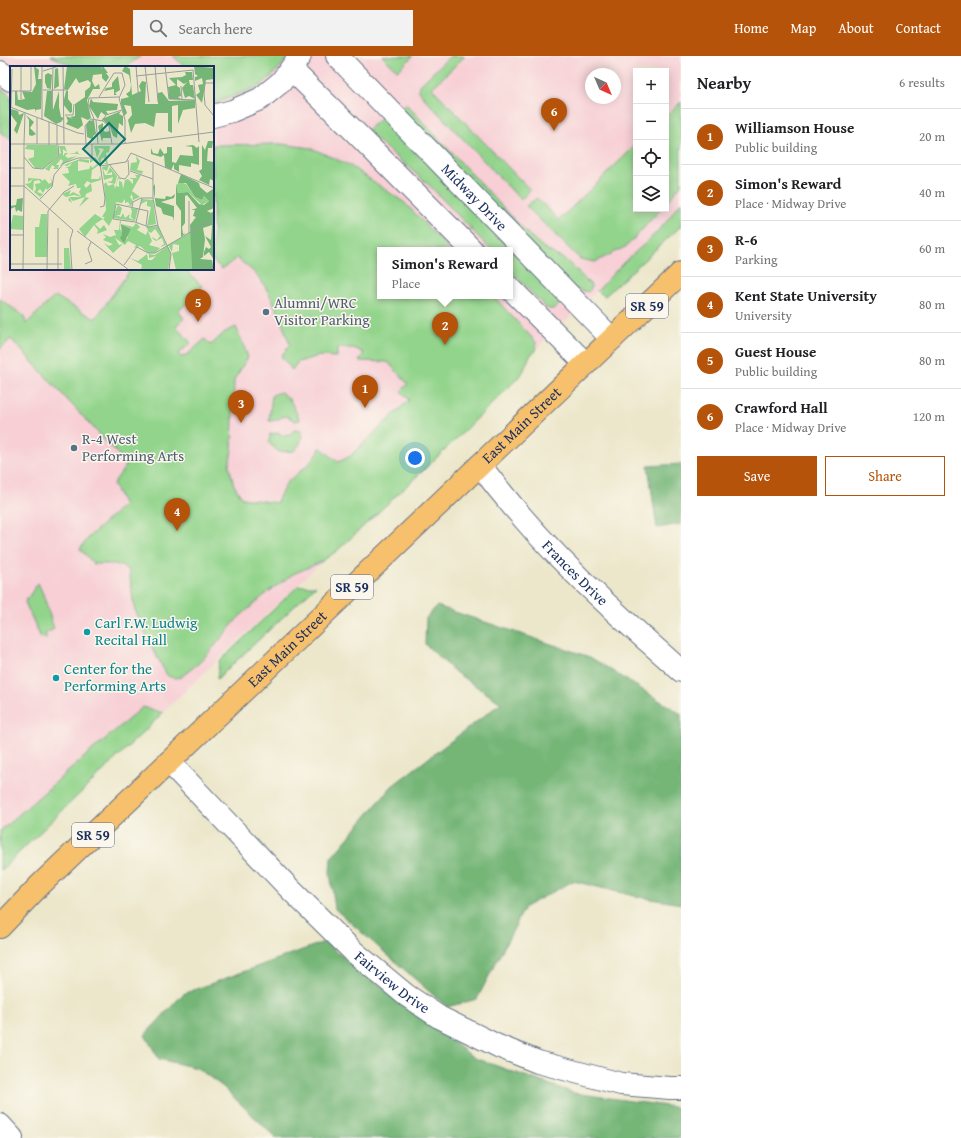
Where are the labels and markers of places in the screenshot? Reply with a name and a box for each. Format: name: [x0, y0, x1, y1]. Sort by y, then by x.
pin: 6: [541, 98, 567, 131]
pin: 5: [185, 289, 211, 322]
place label: Alumni/WRC Visitor Parking: [274, 292, 370, 330]
marker: Alumni/WRC Visitor Parking: [261, 307, 271, 317]
pin: 2: [432, 312, 458, 345]
pin: 1: [352, 375, 378, 408]
pin: 3: [228, 390, 254, 423]
place label: R-4 West Performing Arts: [82, 428, 184, 466]
marker: R-4 West Performing Arts: [69, 443, 79, 453]
pin: 4: [164, 498, 190, 531]
place label: Carl F.W. Ludwig Recital Hall: [95, 612, 198, 650]
marker: Carl F.W. Ludwig Recital Hall: [82, 627, 92, 637]
place label: Center for the Performing Arts: [64, 658, 166, 696]
marker: Center for the Performing Arts: [51, 673, 61, 683]

